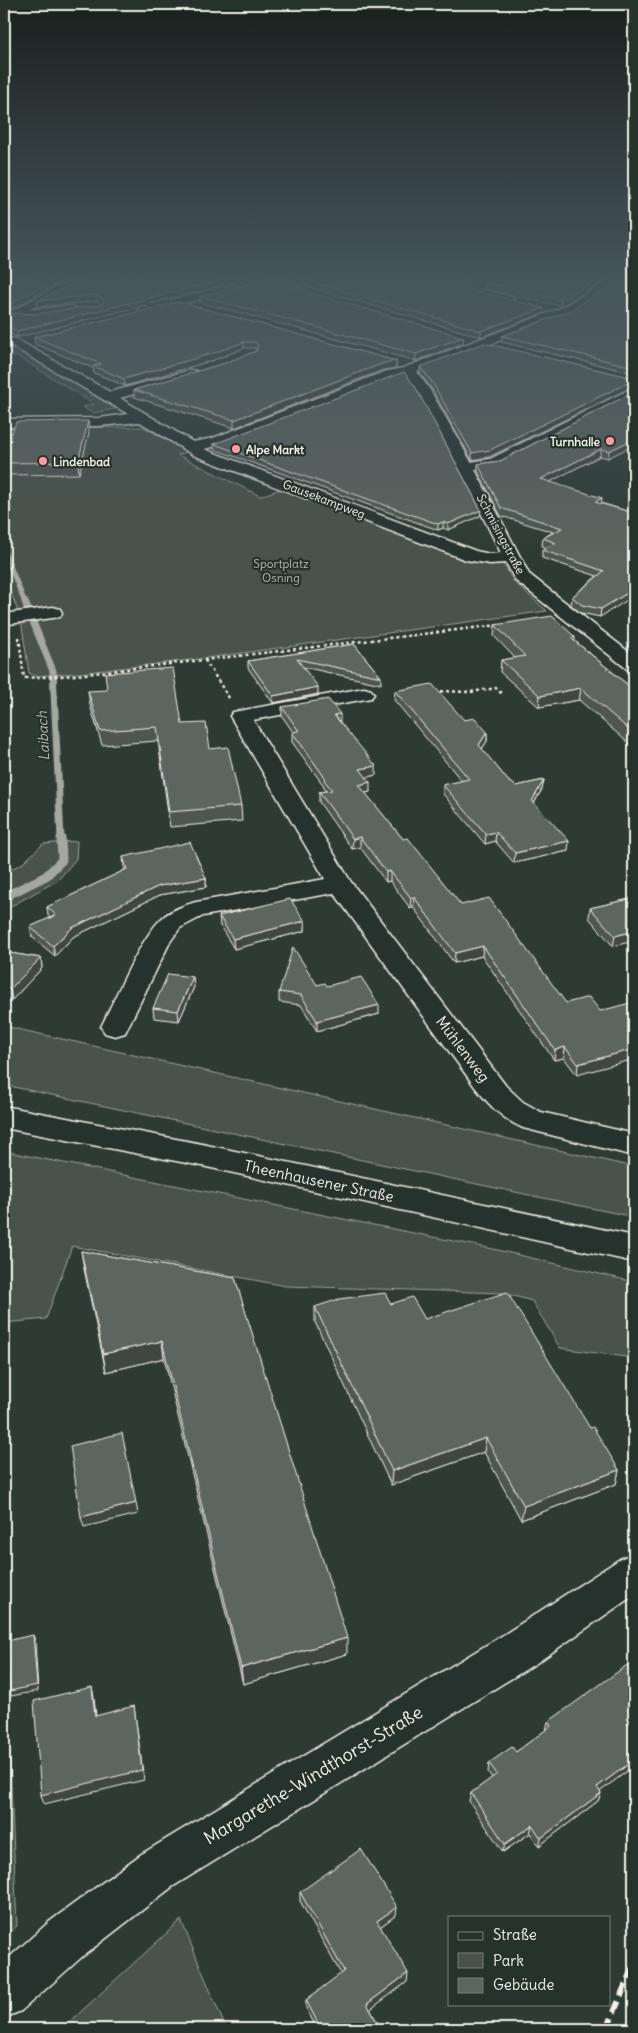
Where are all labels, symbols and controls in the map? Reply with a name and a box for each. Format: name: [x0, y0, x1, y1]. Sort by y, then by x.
place label: Turnhalle: [550, 434, 601, 449]
marker: Turnhalle: [604, 435, 616, 447]
place label: Alpe Markt: [246, 442, 305, 458]
marker: Alpe Markt: [230, 443, 242, 455]
place label: Lindenbad: [53, 454, 110, 469]
marker: Lindenbad: [37, 455, 49, 467]
street label: Gausekampweg: [281, 476, 367, 522]
street label: Schmisingstraße: [474, 491, 528, 577]
park label: Sportplatz Osning: [253, 556, 309, 585]
water label: Laibach: [33, 710, 53, 761]
street label: Mühlenweg: [432, 1012, 494, 1086]
street label: Theenhausener Straße: [242, 1156, 396, 1206]
street label: Margarethe-Windthorst-Straße: [199, 1700, 427, 1850]
legend: [448, 1916, 610, 2006]
text: Straße: [493, 1925, 537, 1944]
text: Park: [493, 1951, 524, 1970]
text: Gebäude: [493, 1975, 554, 1994]

